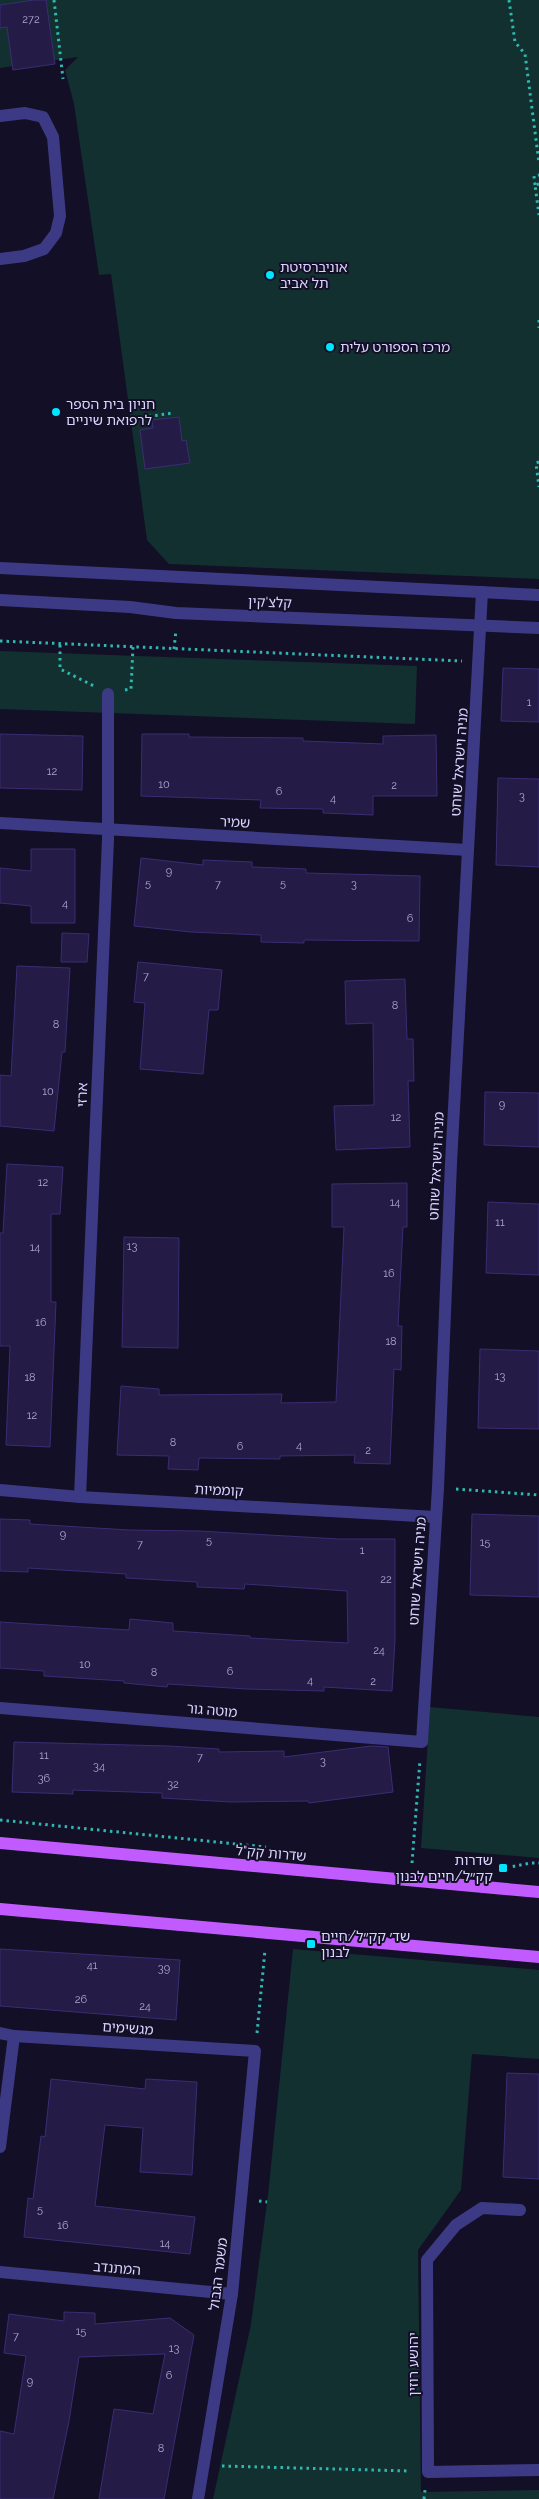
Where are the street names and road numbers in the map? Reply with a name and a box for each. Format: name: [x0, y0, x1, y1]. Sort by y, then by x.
street label: קלצ'קין: [248, 593, 293, 611]
street label: מניה וישראל שוחט: [447, 707, 471, 817]
street label: שמיר: [219, 813, 251, 831]
street label: ארזי: [74, 1082, 90, 1108]
street label: מניה וישראל שוחט: [425, 1111, 447, 1221]
street label: קוממיות: [194, 1481, 244, 1499]
street label: מניה וישראל שוחט: [405, 1516, 429, 1626]
street label: מוטה גור: [186, 1700, 238, 1720]
street label: שדרות קק"ל: [235, 1842, 307, 1864]
street label: מגשימים: [102, 2018, 154, 2038]
street label: משמר הגבול: [206, 2237, 230, 2311]
street label: המתנדב: [92, 2258, 142, 2278]
street label: יהושע רוזין: [405, 2332, 421, 2396]

